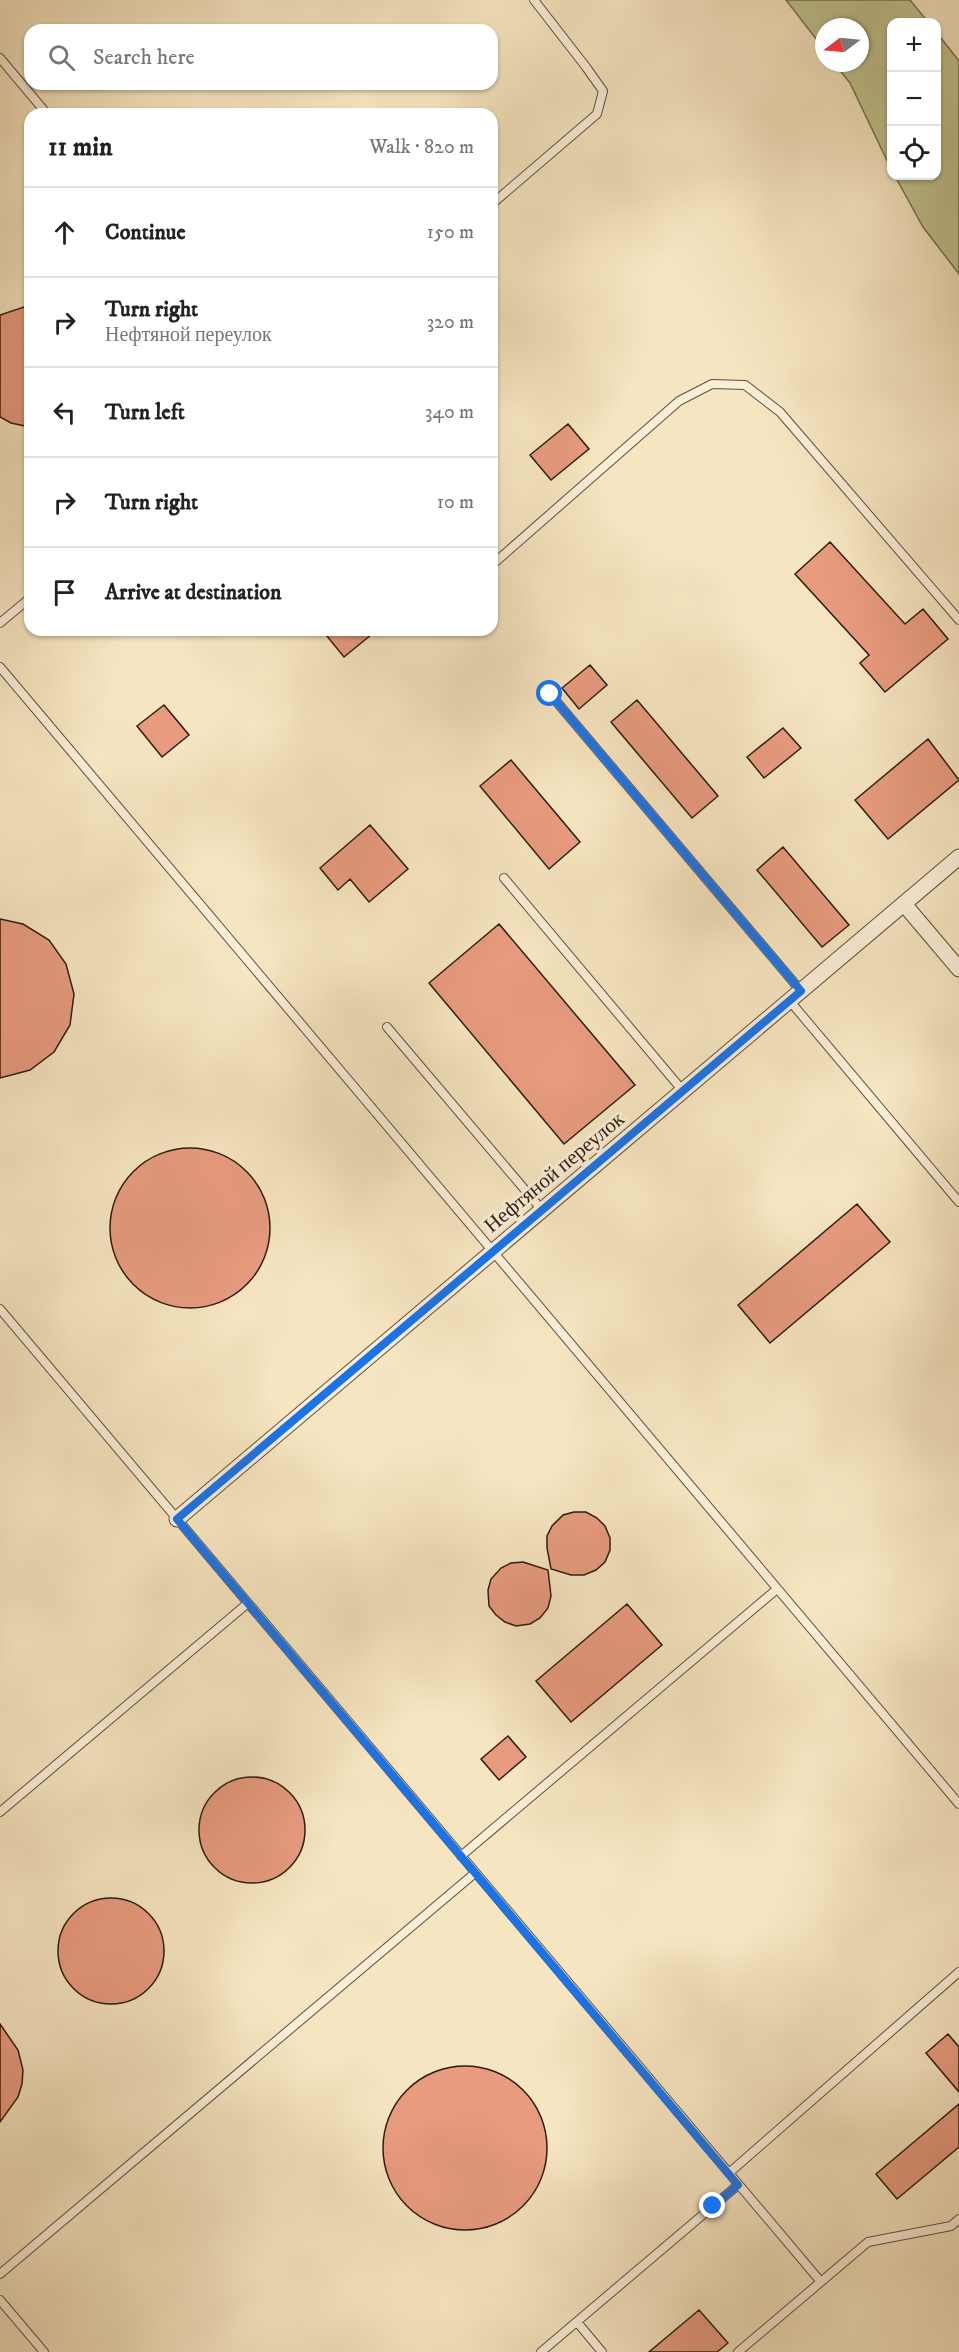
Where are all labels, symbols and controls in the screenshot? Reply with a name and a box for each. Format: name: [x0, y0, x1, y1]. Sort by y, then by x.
north arrow: [815, 18, 869, 72]
map controls: [887, 18, 941, 180]
button: +: [887, 18, 941, 72]
search box: [24, 24, 498, 90]
icon: search: [45, 41, 78, 74]
text: Search here: [93, 44, 195, 71]
button: −: [887, 72, 941, 126]
button: locate: [887, 126, 941, 180]
text: 11 min: [48, 131, 113, 164]
text: Walk · 820 m: [369, 135, 474, 160]
icon: ahead: [48, 216, 81, 249]
text: Continue: [105, 219, 186, 246]
text: 150 m: [427, 220, 474, 245]
text: Turn right: [105, 296, 198, 323]
icon: right: [48, 306, 81, 339]
text: 320 m: [427, 310, 474, 335]
text: Нефтяной переулок: [105, 323, 272, 348]
icon: left: [48, 396, 81, 429]
text: Turn left: [105, 399, 185, 426]
text: 340 m: [425, 400, 474, 425]
icon: right: [48, 486, 81, 519]
text: Turn right: [105, 489, 198, 516]
text: 10 m: [437, 490, 474, 515]
icon: arrive: [48, 576, 81, 609]
text: Arrive at destination: [105, 579, 282, 606]
route start: [536, 680, 562, 706]
street label: Нефтяной переулок: [479, 1106, 631, 1239]
route end: [699, 2192, 725, 2218]

